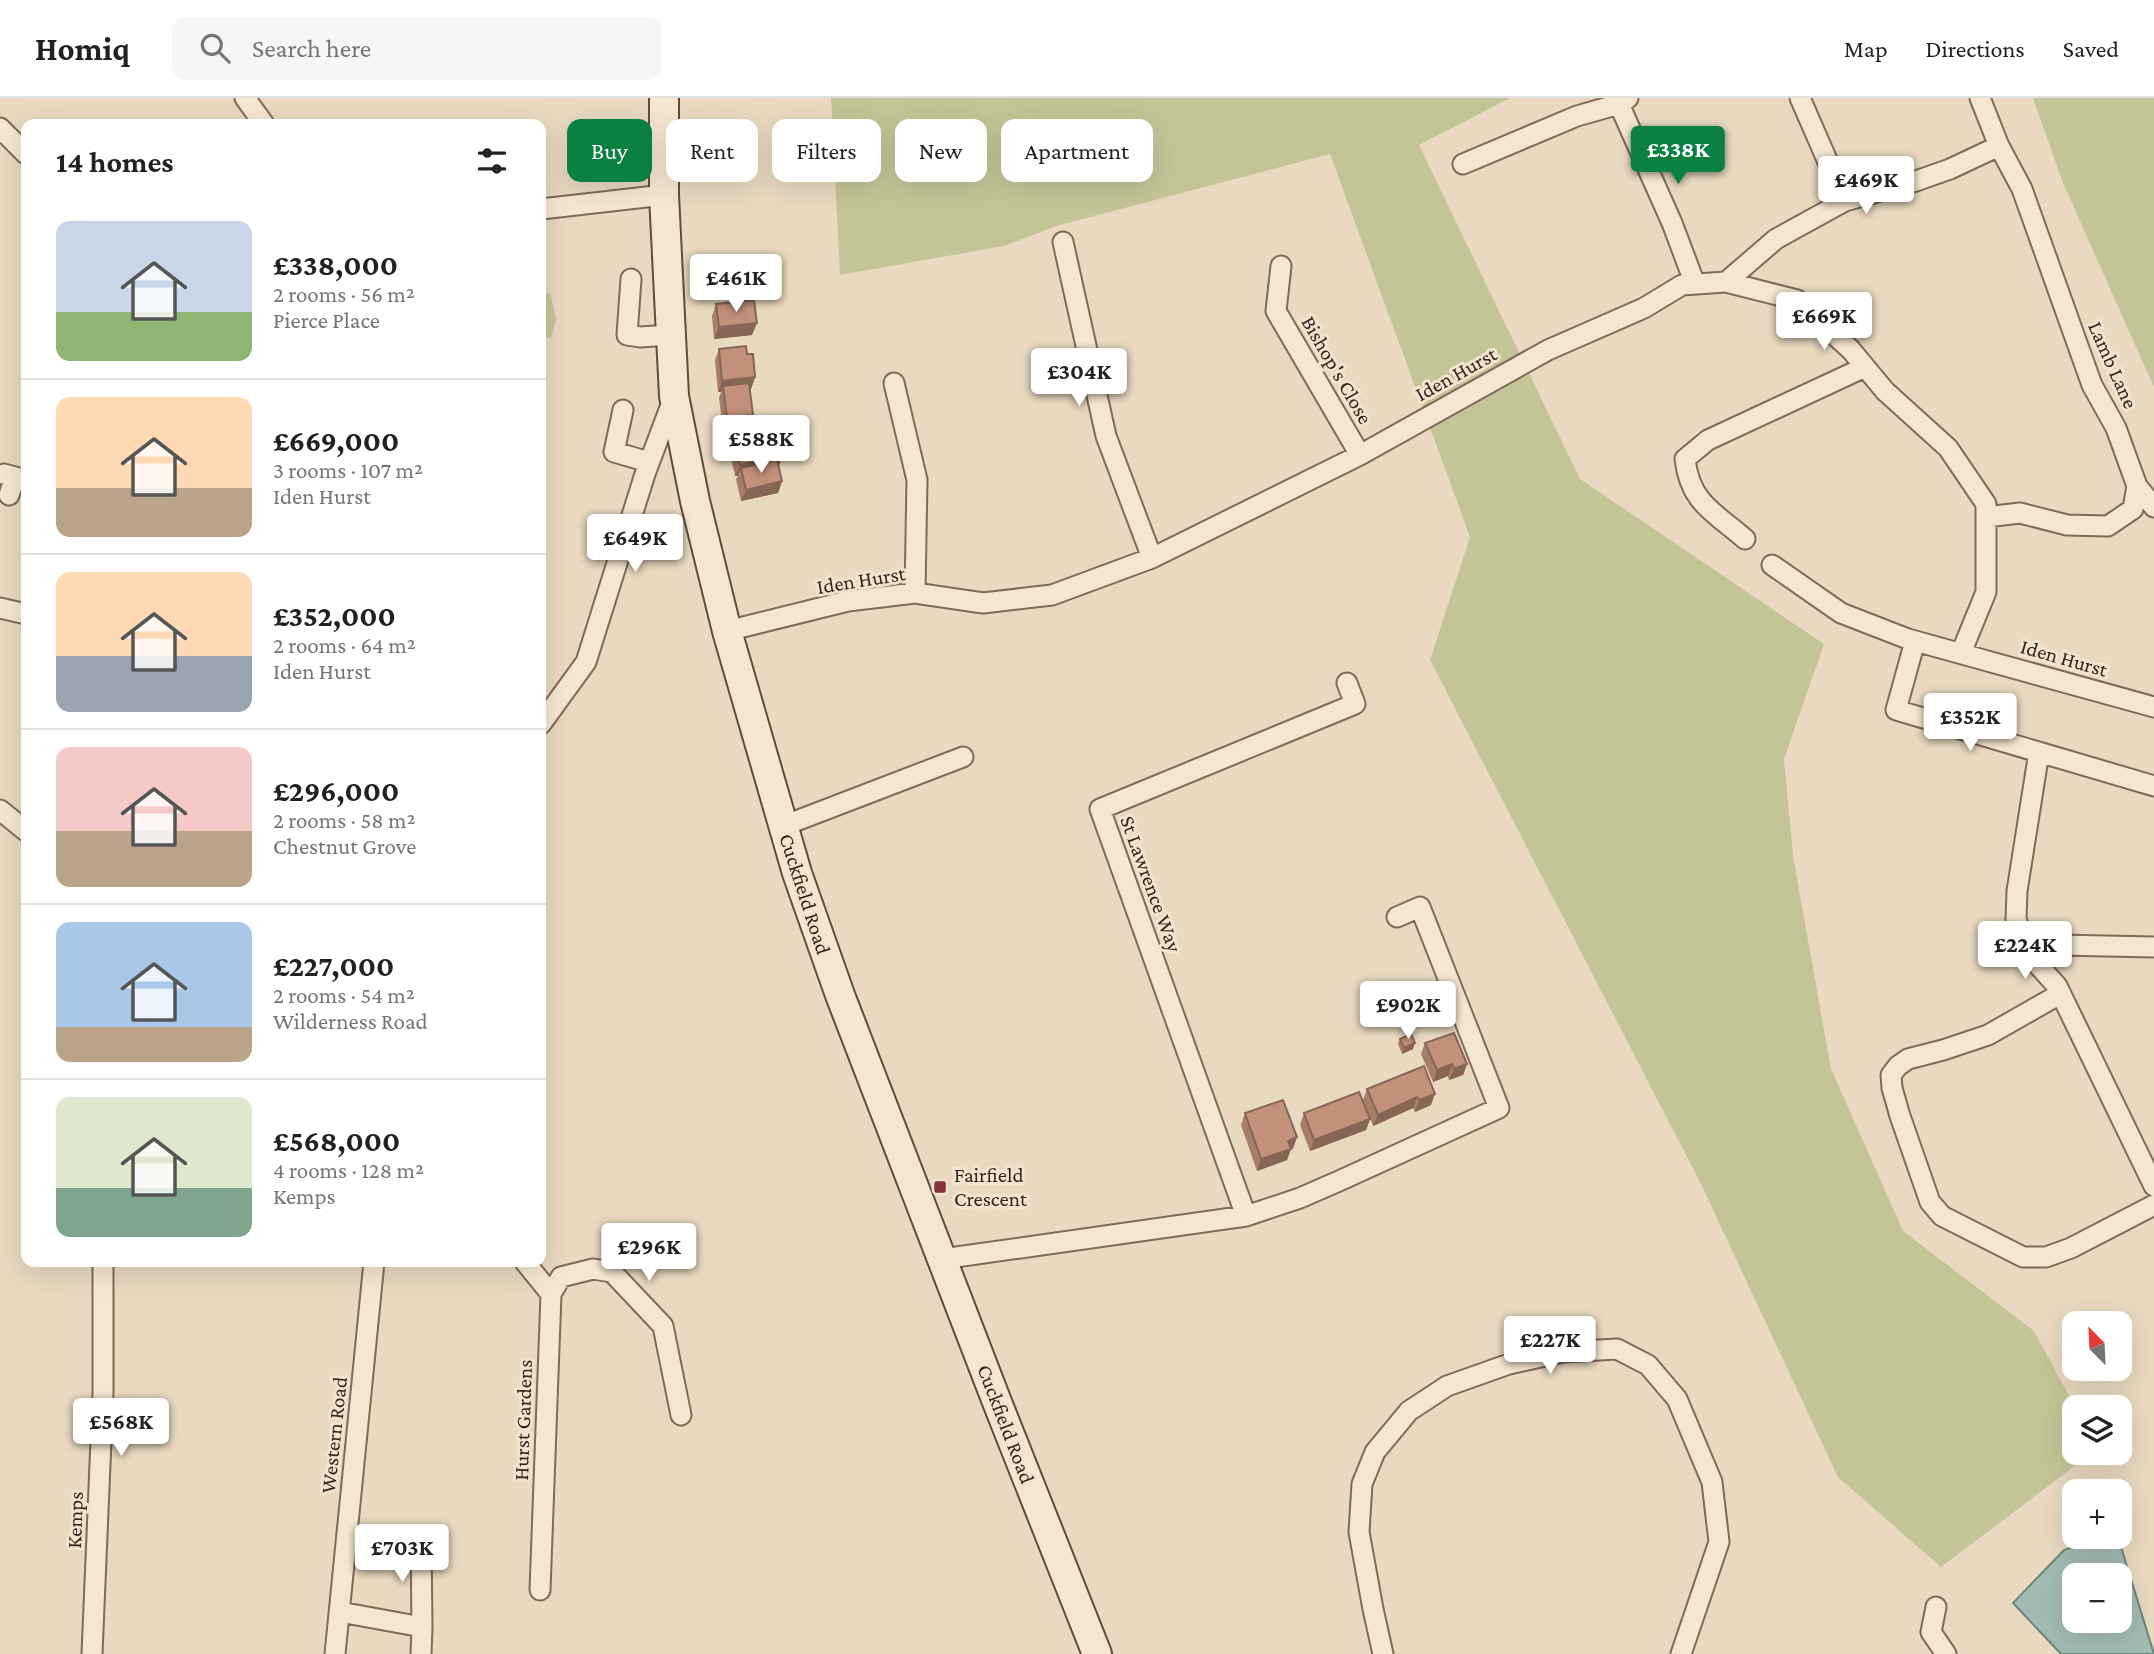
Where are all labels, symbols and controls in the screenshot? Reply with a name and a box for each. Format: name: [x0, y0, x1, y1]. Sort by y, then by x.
search box: [172, 17, 662, 80]
icon: search: [196, 29, 234, 67]
text: Homiq: [35, 30, 130, 67]
text: Search here: [252, 34, 371, 63]
text: Map: [1844, 35, 1888, 62]
text: Directions: [1926, 35, 2025, 62]
text: Saved: [2063, 35, 2119, 62]
chip: Buy: [567, 119, 652, 182]
chip: Rent: [666, 119, 758, 182]
chip: Filters: [772, 119, 881, 182]
chip: New: [895, 119, 987, 182]
chip: Apartment: [1001, 119, 1153, 182]
pin: £338K: [1629, 126, 1727, 186]
text: £338K: [1647, 136, 1709, 162]
icon: filters: [473, 142, 511, 180]
text: 14 homes: [56, 145, 174, 178]
pin: £469K: [1817, 156, 1915, 216]
text: £469K: [1834, 166, 1898, 192]
text: £338,000: [273, 248, 398, 281]
icon: home: [112, 249, 196, 333]
pin: £461K: [687, 254, 785, 314]
text: £461K: [706, 264, 766, 290]
text: 2 rooms · 56 m²: [273, 281, 415, 307]
pin: £669K: [1775, 292, 1873, 352]
text: £669K: [1792, 302, 1856, 328]
text: Pierce Place: [273, 307, 380, 333]
street label: Bishop's Close: [1296, 312, 1378, 428]
street label: Lamb Lane: [2083, 318, 2143, 412]
street label: Iden Hurst: [1411, 341, 1502, 406]
pin: £304K: [1030, 348, 1128, 408]
text: £304K: [1047, 358, 1111, 384]
pin: £588K: [712, 416, 810, 475]
text: £669,000: [273, 424, 399, 457]
icon: home: [112, 425, 196, 509]
text: £588K: [729, 425, 793, 451]
text: 3 rooms · 107 m²: [273, 457, 423, 483]
text: Iden Hurst: [273, 483, 371, 509]
pin: £649K: [586, 514, 684, 574]
text: £649K: [603, 524, 667, 550]
street label: Iden Hurst: [815, 561, 908, 599]
text: £352,000: [273, 599, 396, 632]
icon: home: [112, 600, 196, 684]
text: 2 rooms · 64 m²: [273, 632, 416, 658]
street label: Iden Hurst: [2018, 634, 2111, 682]
text: Iden Hurst: [273, 658, 371, 684]
pin: £352K: [1921, 694, 2019, 753]
text: £352K: [1940, 703, 2000, 729]
text: £296,000: [273, 774, 399, 807]
icon: home: [112, 775, 196, 859]
text: 2 rooms · 58 m²: [273, 807, 415, 833]
street label: St Lawrence Way: [1115, 813, 1187, 956]
street label: Cuckfield Road: [774, 831, 836, 957]
text: Chestnut Grove: [273, 833, 416, 859]
pin: £224K: [1976, 922, 2074, 981]
text: £224K: [1994, 931, 2056, 957]
text: £227,000: [273, 949, 394, 982]
icon: home: [112, 950, 196, 1034]
text: 2 rooms · 54 m²: [273, 982, 415, 1008]
pin: £902K: [1359, 982, 1457, 1041]
text: £902K: [1376, 991, 1440, 1017]
text: Wilderness Road: [273, 1008, 428, 1034]
text: £568,000: [273, 1124, 400, 1157]
icon: home: [112, 1125, 196, 1209]
text: 4 rooms · 128 m²: [273, 1157, 424, 1183]
place label: Fairfield Crescent: [954, 1163, 1028, 1211]
marker: Fairfield Crescent: [932, 1179, 948, 1195]
text: Kemps: [273, 1183, 336, 1209]
pin: £296K: [600, 1224, 698, 1283]
text: £296K: [617, 1233, 681, 1259]
north arrow: [2062, 1311, 2132, 1381]
map controls: [2062, 1311, 2132, 1633]
pin: £227K: [1501, 1316, 1599, 1376]
text: £227K: [1520, 1326, 1580, 1352]
street label: Hurst Gardens: [509, 1359, 537, 1481]
street label: Cuckfield Road: [972, 1361, 1040, 1487]
street label: Western Road: [316, 1375, 352, 1495]
button: layers: [2062, 1395, 2132, 1465]
pin: £568K: [72, 1398, 170, 1458]
text: £568K: [89, 1408, 153, 1434]
button: +: [2062, 1479, 2132, 1549]
street label: Kemps: [62, 1491, 88, 1549]
pin: £703K: [353, 1524, 451, 1584]
text: £703K: [371, 1534, 433, 1560]
button: −: [2062, 1563, 2132, 1633]

